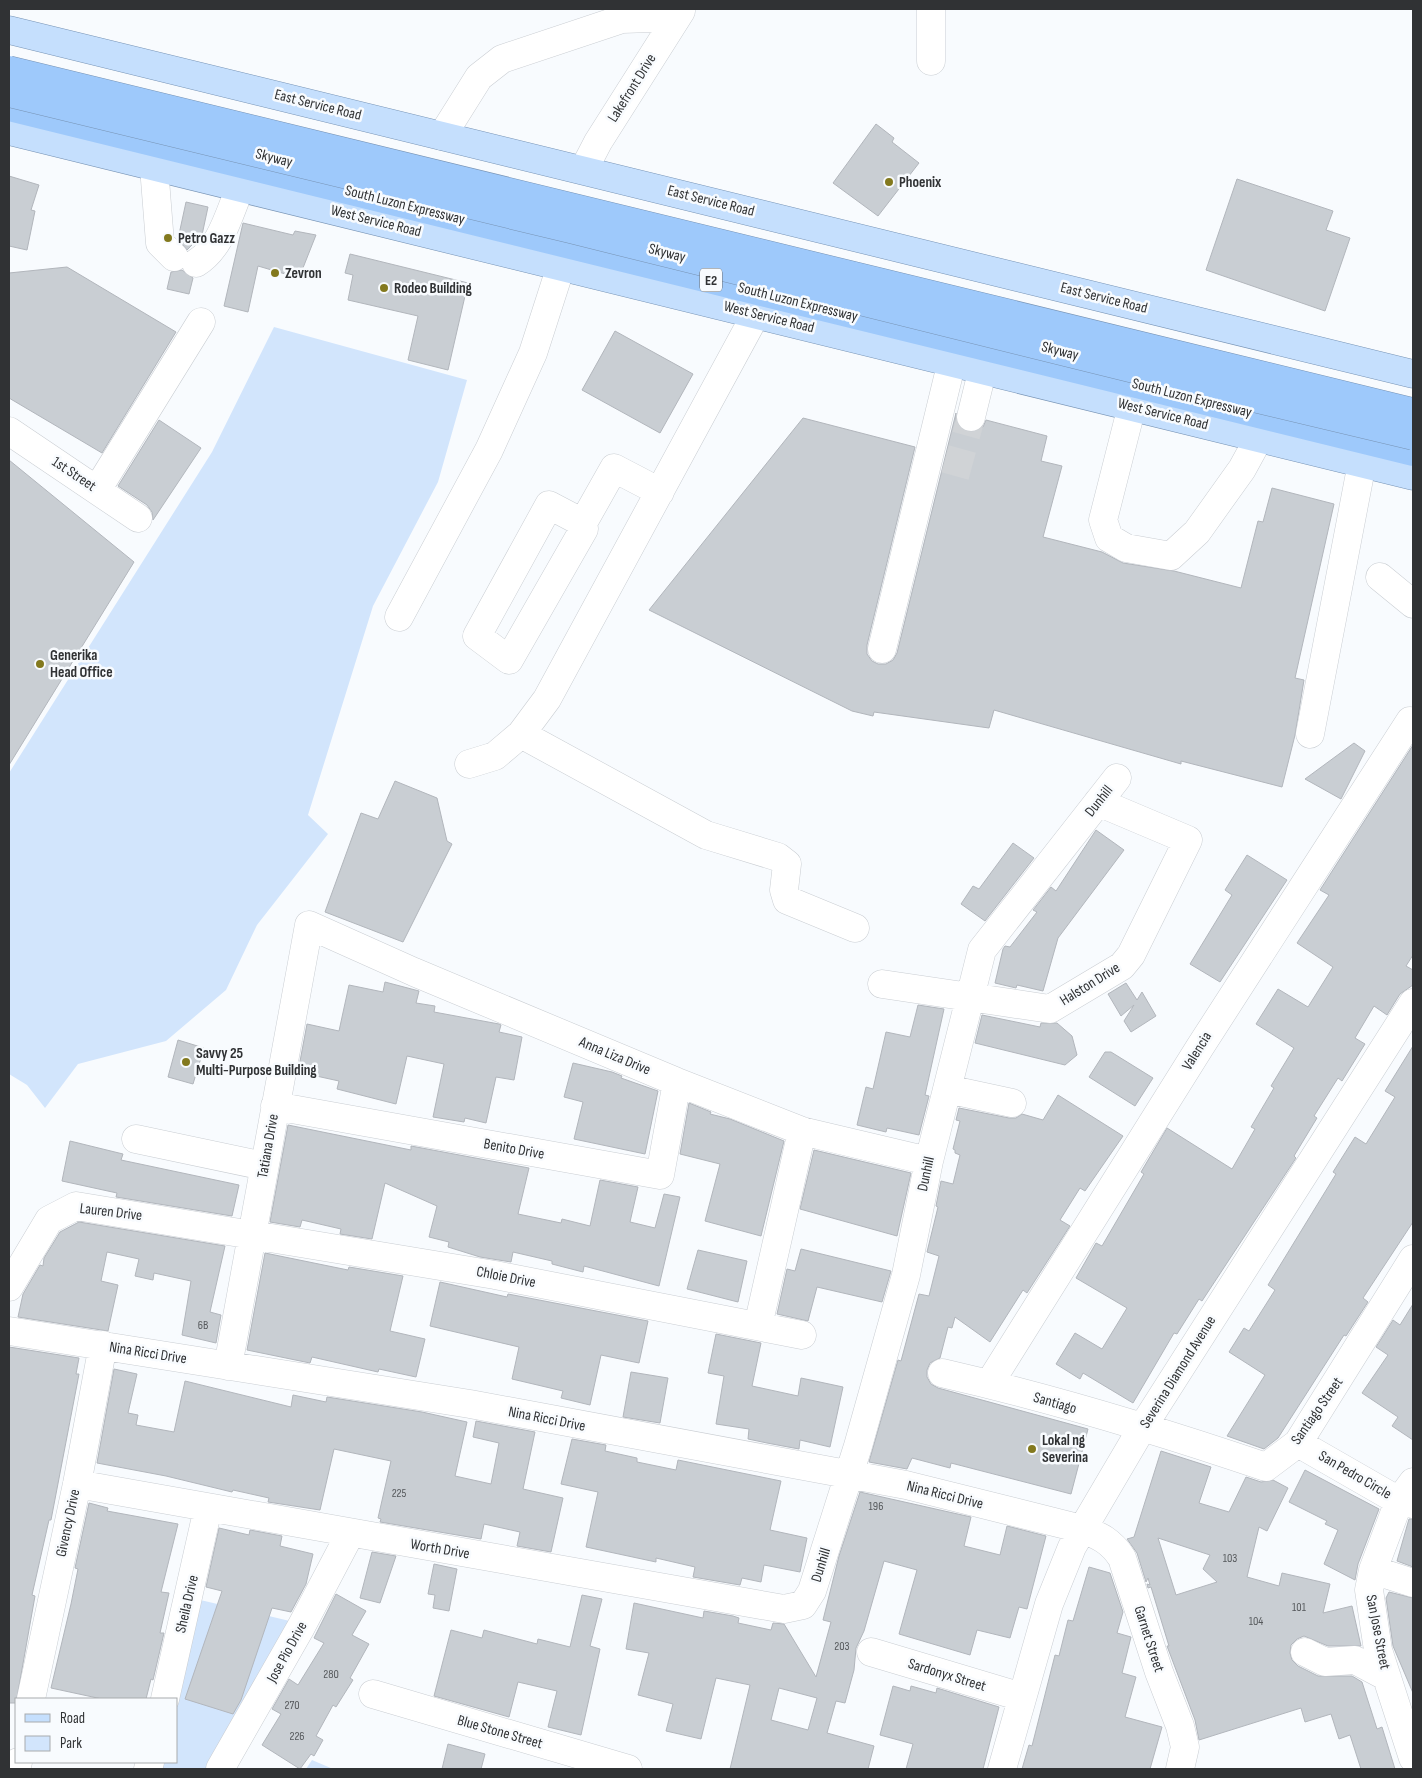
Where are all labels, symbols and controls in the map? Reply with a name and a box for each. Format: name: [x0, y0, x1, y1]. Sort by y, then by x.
street label: Lakefront Drive: [604, 50, 660, 126]
street label: East Service Road: [273, 85, 363, 125]
street label: Skyway: [253, 144, 295, 172]
place label: Phoenix: [899, 173, 942, 192]
marker: Phoenix: [883, 176, 895, 188]
street label: South Luzon Expressway: [343, 181, 467, 229]
street label: East Service Road: [666, 181, 756, 221]
street label: West Service Road: [329, 201, 423, 241]
place label: Petro Gazz: [178, 229, 235, 248]
marker: Petro Gazz: [162, 232, 174, 244]
street label: Skyway: [646, 239, 688, 267]
place label: Zevron: [285, 264, 322, 283]
marker: Zevron: [269, 267, 281, 279]
road number: E2: [700, 268, 722, 292]
street label: South Luzon Expressway: [736, 278, 860, 326]
street label: East Service Road: [1059, 278, 1149, 318]
place label: Rodeo Building: [394, 279, 473, 298]
marker: Rodeo Building: [378, 282, 390, 294]
street label: West Service Road: [722, 297, 816, 337]
street label: Skyway: [1039, 337, 1081, 365]
street label: South Luzon Expressway: [1130, 374, 1254, 422]
street label: West Service Road: [1116, 394, 1210, 434]
street label: 1st Street: [48, 452, 100, 496]
place label: Generika Head Office: [50, 646, 113, 682]
marker: Generika Head Office: [34, 658, 46, 670]
street label: Dunhill: [1081, 781, 1117, 821]
street label: Halston Drive: [1056, 958, 1124, 1010]
street label: Valencia: [1178, 1028, 1216, 1074]
street label: Anna Liza Drive: [575, 1032, 654, 1080]
place label: Savvy 25 Multi-Purpose Building: [196, 1044, 317, 1080]
marker: Savvy 25 Multi-Purpose Building: [180, 1056, 192, 1068]
street label: Tatiana Drive: [253, 1112, 283, 1180]
street label: Benito Drive: [482, 1134, 546, 1164]
street label: Dunhill: [913, 1155, 939, 1193]
street label: Lauren Drive: [79, 1199, 143, 1225]
street label: Chloie Drive: [475, 1262, 537, 1292]
street label: Severina Diamond Avenue: [1136, 1312, 1220, 1432]
house number: 6B: [198, 1318, 208, 1333]
street label: Nina Ricci Drive: [108, 1338, 188, 1368]
street label: Santiago Street: [1287, 1373, 1347, 1448]
street label: Santiago: [1031, 1388, 1079, 1418]
street label: Nina Ricci Drive: [507, 1402, 587, 1436]
place label: Lokal ng Severina: [1042, 1431, 1088, 1467]
marker: Lokal ng Severina: [1026, 1443, 1038, 1455]
street label: San Pedro Circle: [1315, 1446, 1395, 1504]
street label: Nina Ricci Drive: [905, 1476, 985, 1514]
house number: 225: [392, 1486, 407, 1501]
street label: Givency Drive: [52, 1487, 84, 1559]
house number: 196: [869, 1499, 883, 1514]
street label: Worth Drive: [409, 1534, 471, 1564]
street label: Dunhill: [807, 1546, 835, 1584]
house number: 103: [1223, 1551, 1237, 1566]
street label: Sheila Drive: [171, 1573, 203, 1635]
street label: San Jose Street: [1361, 1593, 1395, 1671]
house number: 101: [1292, 1600, 1307, 1615]
street label: Garnet Street: [1129, 1603, 1169, 1675]
house number: 104: [1249, 1614, 1263, 1629]
street label: Jose Pio Drive: [262, 1618, 312, 1687]
house number: 203: [834, 1639, 850, 1654]
street label: Sardonyx Street: [906, 1654, 989, 1696]
house number: 280: [323, 1667, 339, 1682]
legend: [15, 1698, 178, 1763]
house number: 270: [284, 1698, 300, 1713]
text: Road: [60, 1709, 85, 1728]
street label: Blue Stone Street: [455, 1711, 545, 1753]
house number: 226: [289, 1729, 305, 1744]
text: Park: [60, 1734, 82, 1753]

